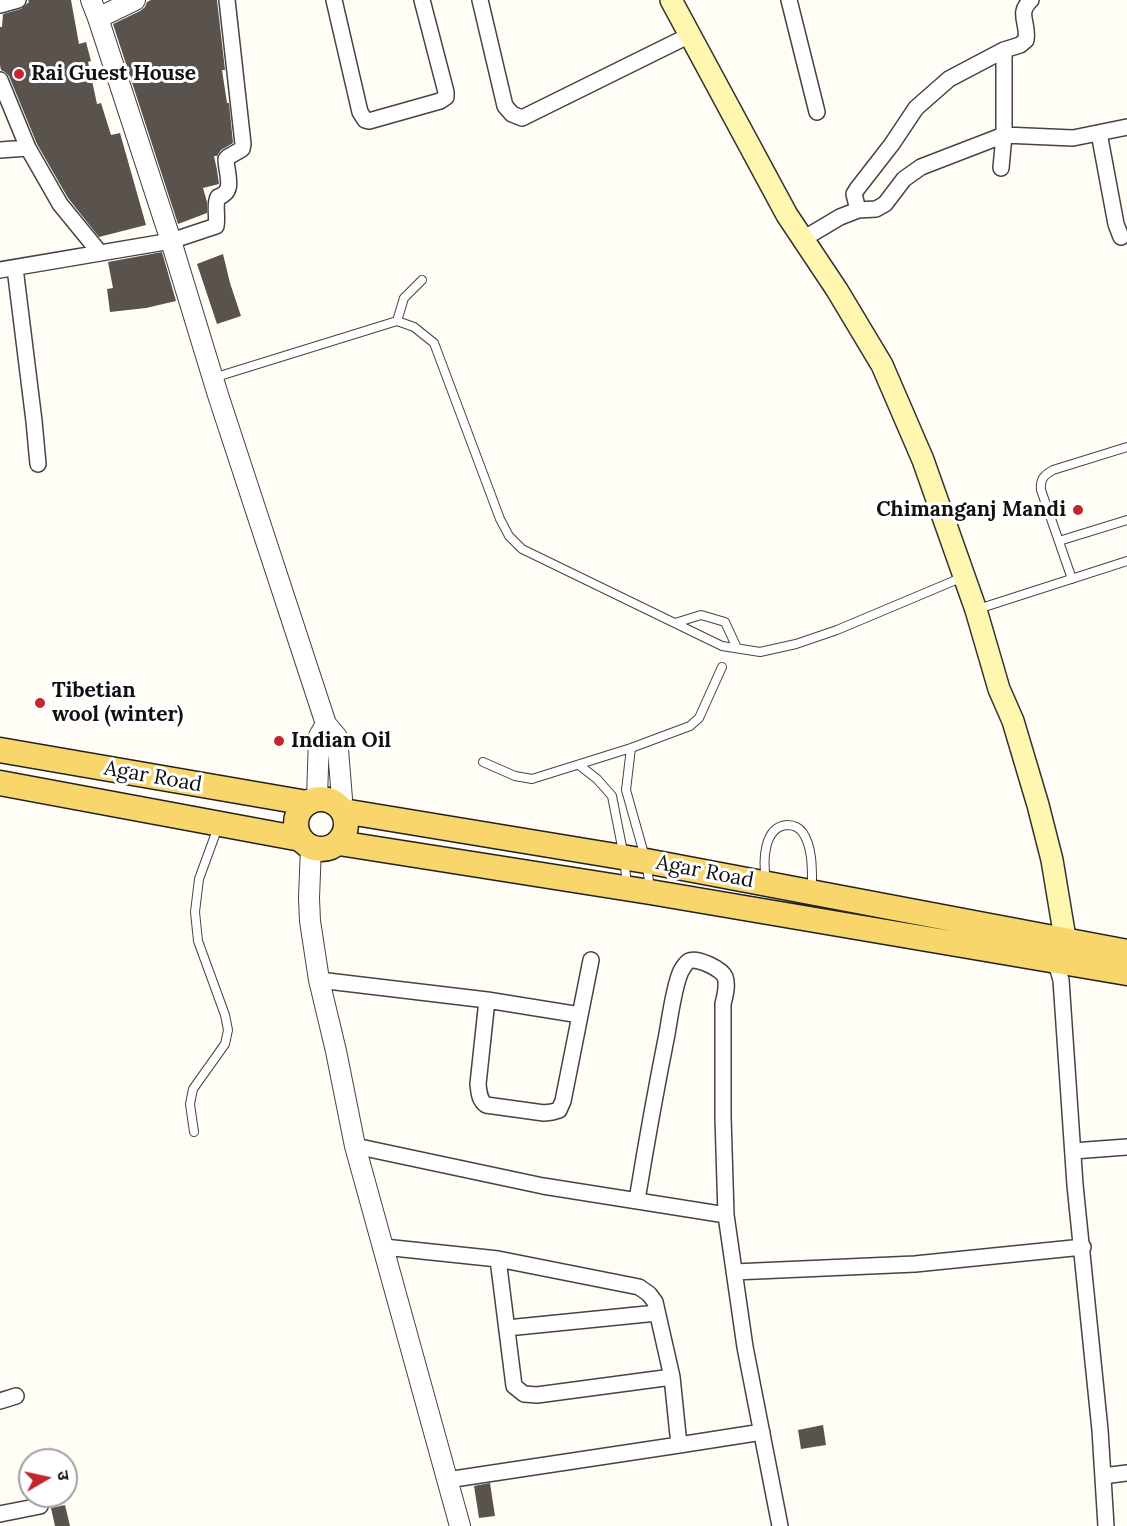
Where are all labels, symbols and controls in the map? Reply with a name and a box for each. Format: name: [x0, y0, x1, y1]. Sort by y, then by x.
place label: Rai Guest House: [31, 61, 196, 87]
marker: Rai Guest House: [12, 67, 26, 81]
place label: Chimanganj Mandi: [876, 497, 1066, 523]
marker: Chimanganj Mandi: [1071, 503, 1085, 517]
place label: Tibetian wool (winter): [52, 678, 183, 728]
marker: Tibetian wool (winter): [33, 696, 47, 710]
place label: Indian Oil: [291, 728, 391, 754]
marker: Indian Oil: [272, 734, 286, 748]
street label: Agar Road: [102, 756, 204, 798]
street label: Agar Road: [654, 850, 756, 894]
north arrow: [18, 1448, 78, 1508]
text: उ: [53, 1469, 74, 1482]

